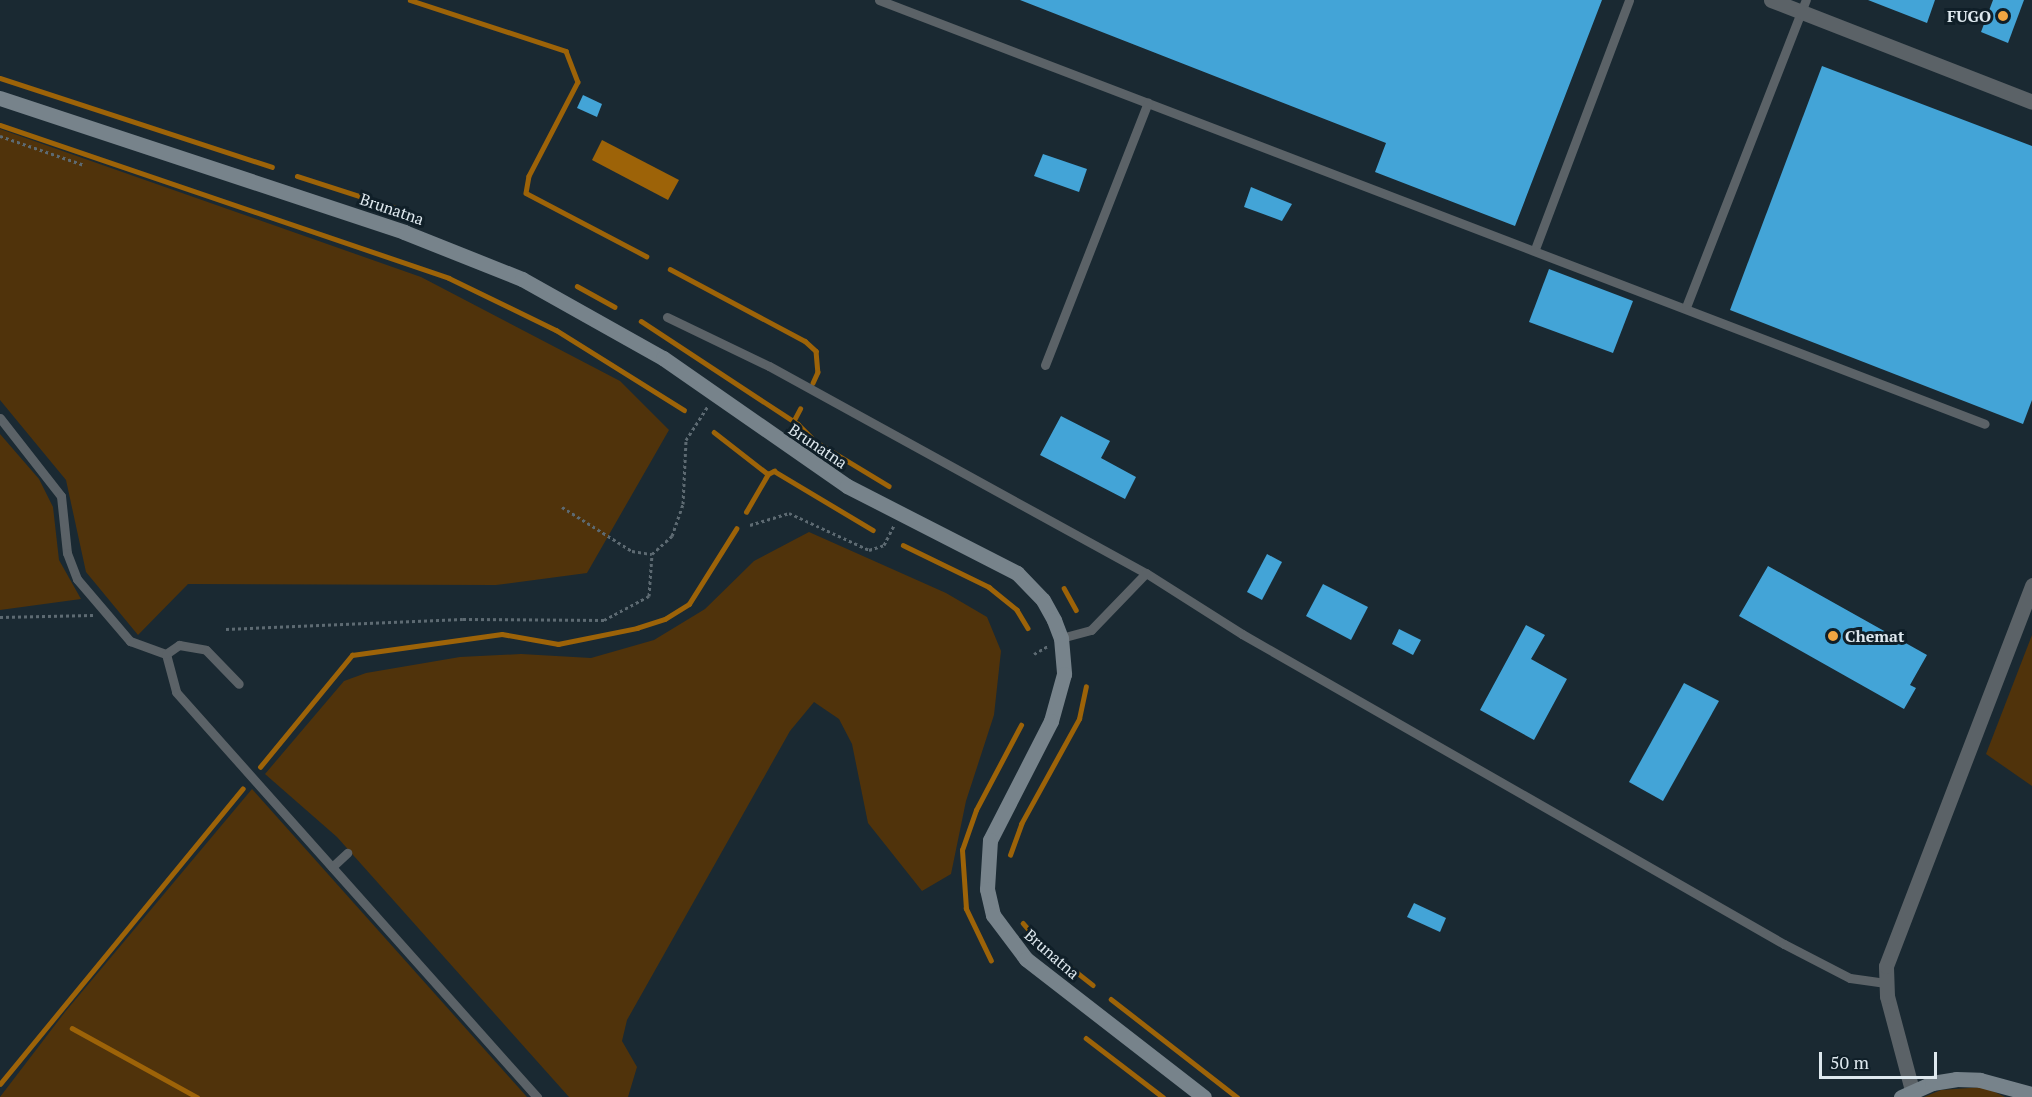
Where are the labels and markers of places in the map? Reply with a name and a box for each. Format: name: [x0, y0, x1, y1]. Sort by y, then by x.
place label: FUGO: [1947, 6, 1991, 26]
marker: FUGO: [1996, 9, 2010, 23]
place label: Chemat: [1845, 626, 1904, 646]
marker: Chemat: [1826, 629, 1840, 643]

